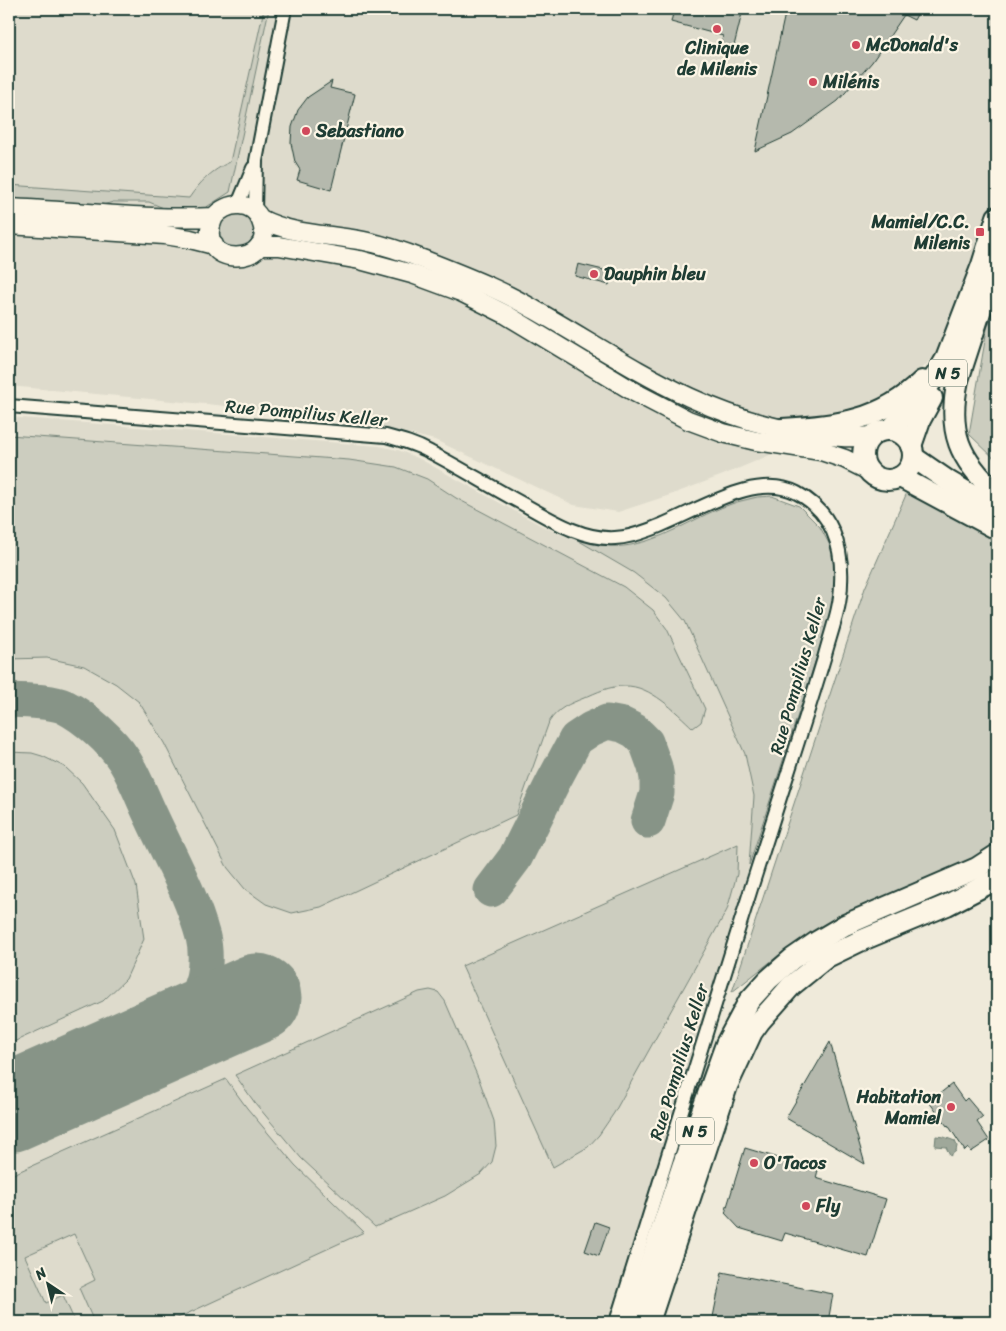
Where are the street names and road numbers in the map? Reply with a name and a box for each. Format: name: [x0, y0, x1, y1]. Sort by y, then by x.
road number: N 5: [929, 359, 967, 386]
street label: Rue Pompilius Keller: [224, 390, 390, 436]
street label: Rue Pompilius Keller: [760, 592, 836, 758]
street label: Rue Pompilius Keller: [640, 978, 718, 1144]
road number: N 5: [676, 1118, 714, 1144]

